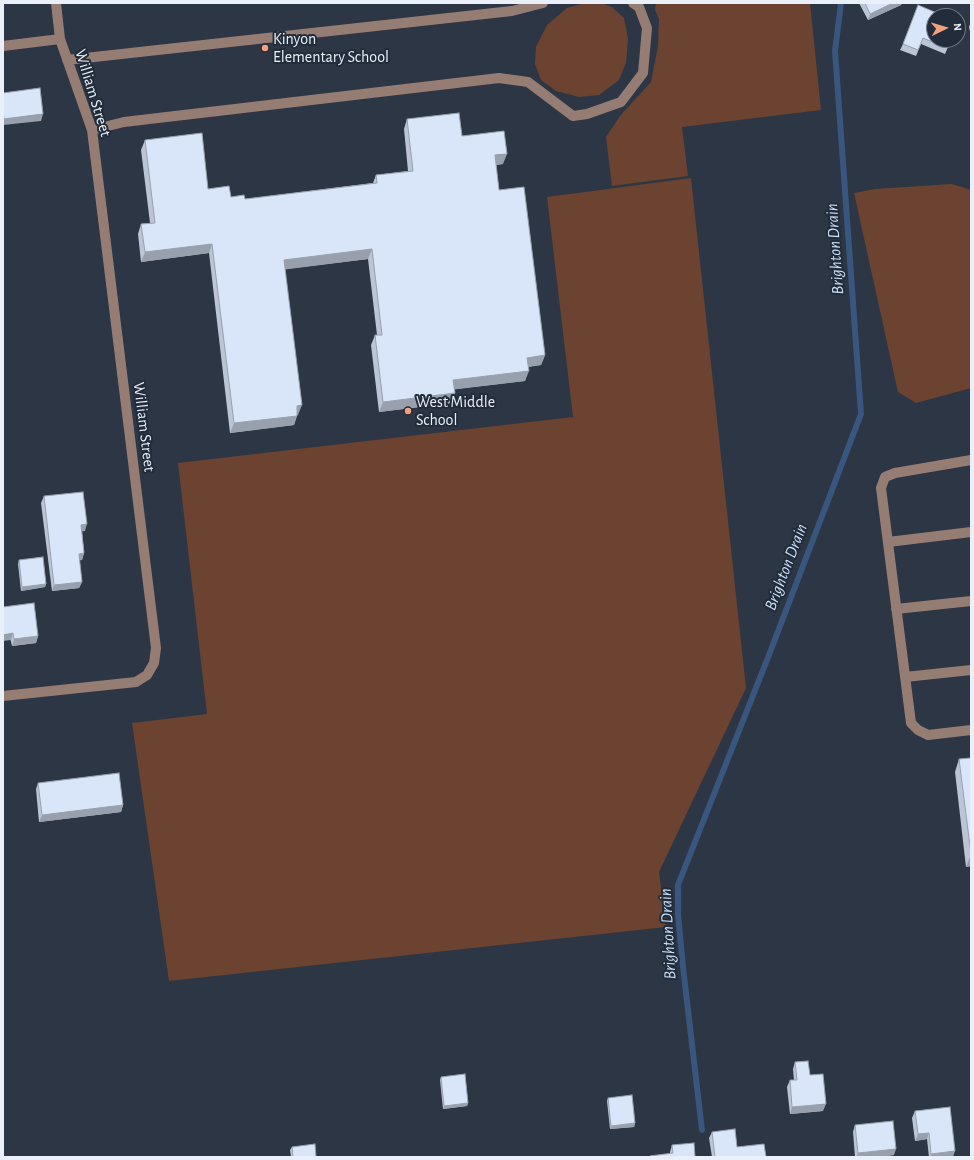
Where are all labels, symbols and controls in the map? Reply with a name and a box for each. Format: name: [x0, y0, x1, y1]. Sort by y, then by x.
north arrow: [926, 8, 966, 48]
text: N: [952, 23, 963, 31]
place label: Kinyon Elementary School: [273, 29, 389, 67]
marker: Kinyon Elementary School: [260, 43, 270, 53]
street label: William Street: [71, 47, 115, 139]
water label: Brighton Drain: [822, 203, 848, 295]
street label: William Street: [129, 381, 159, 473]
place label: West Middle School: [416, 392, 495, 430]
marker: West Middle School: [403, 406, 413, 416]
water label: Brighton Drain: [760, 521, 812, 613]
water label: Brighton Drain: [655, 888, 681, 980]

